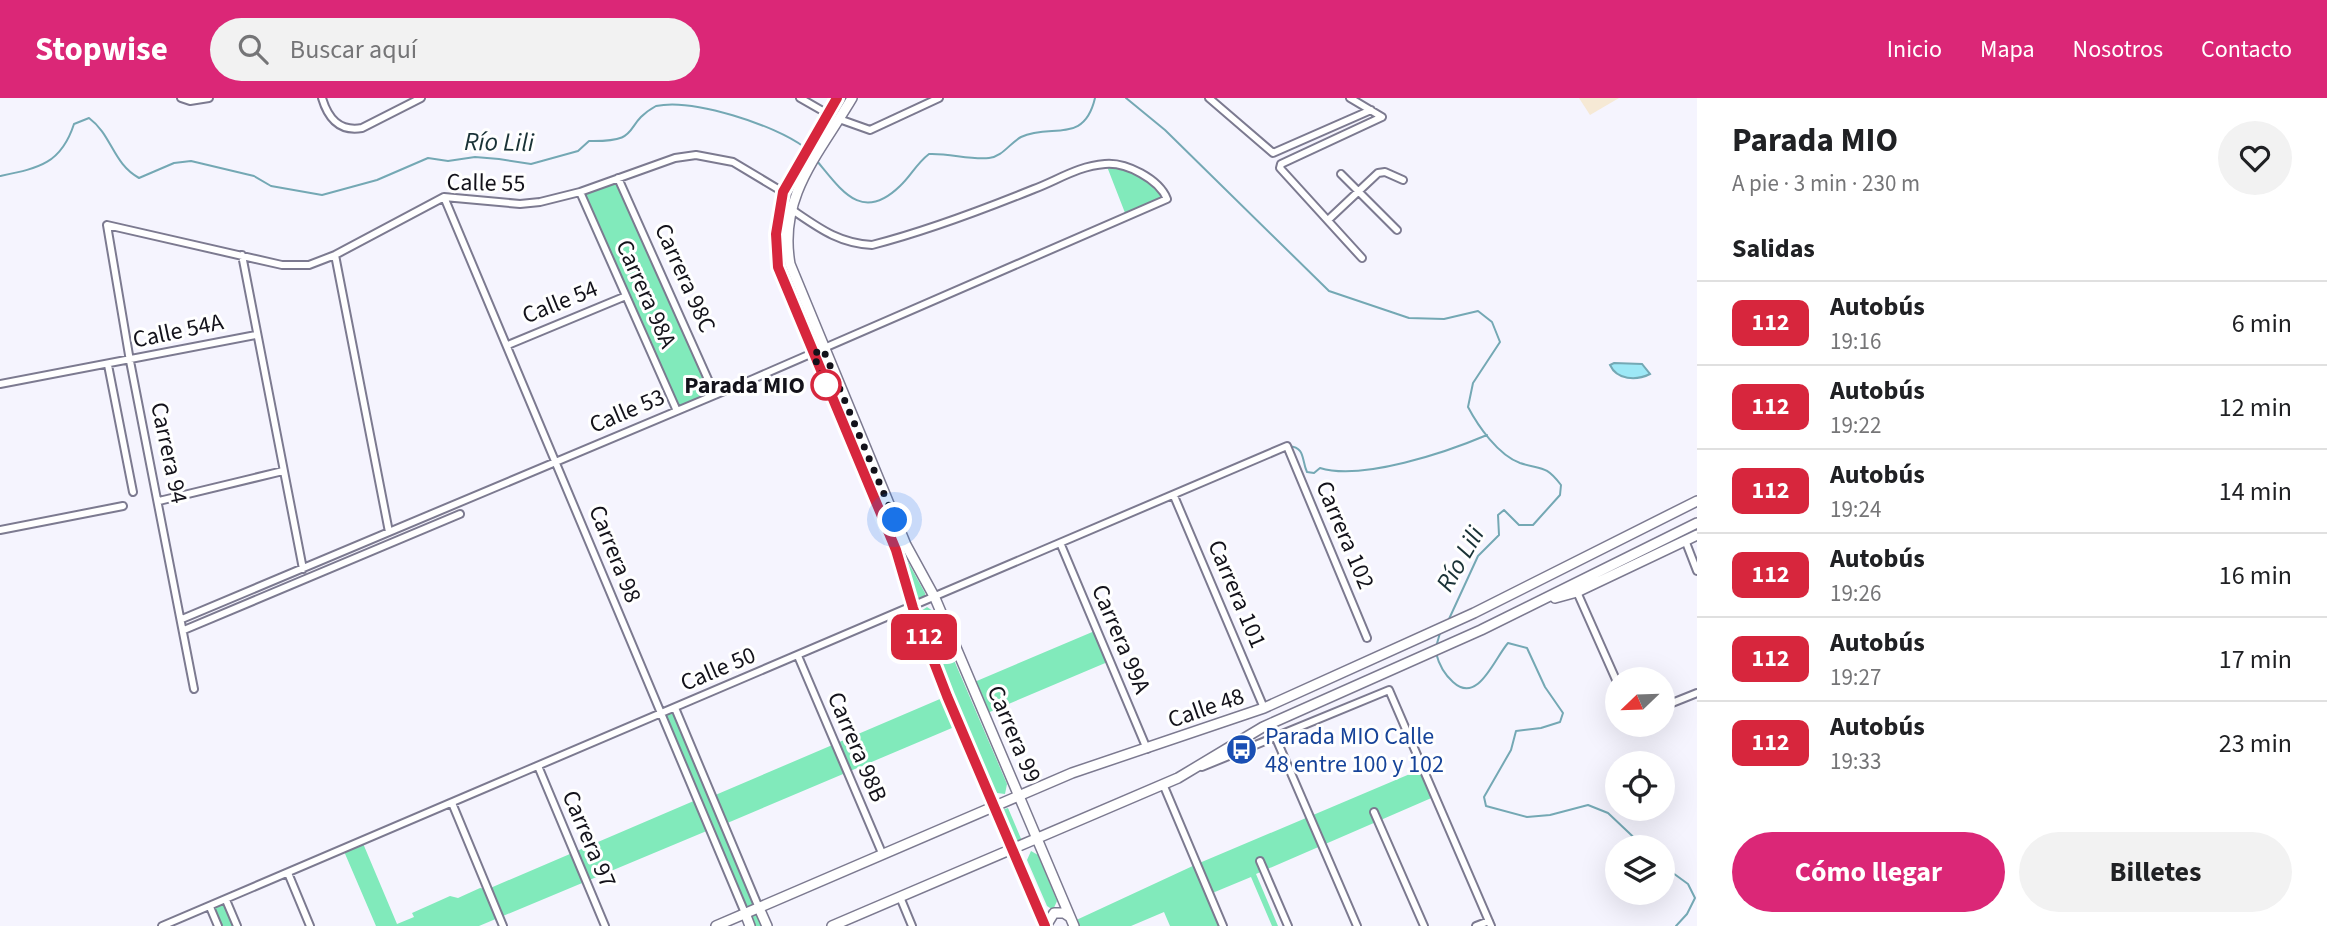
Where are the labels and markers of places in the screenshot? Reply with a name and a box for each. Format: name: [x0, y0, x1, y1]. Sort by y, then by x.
place label: Parada MIO: [684, 368, 805, 403]
marker: Parada MIO: [811, 370, 841, 400]
place label: Parada MIO Calle 48 entre 100 y 102: [1265, 719, 1444, 782]
bus stop icon: Parada MIO Calle 48 entre 100 y 102: [1225, 733, 1259, 767]

